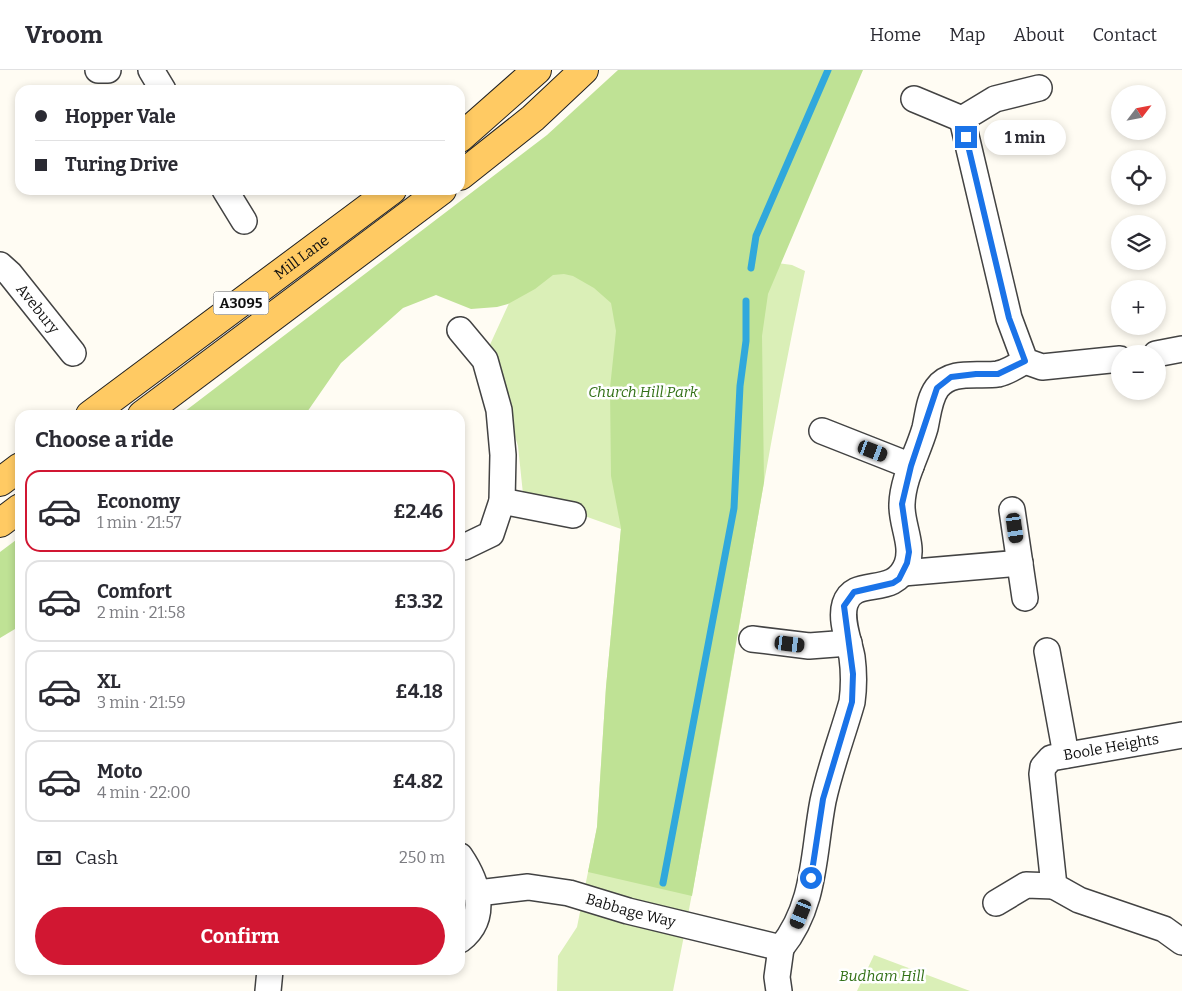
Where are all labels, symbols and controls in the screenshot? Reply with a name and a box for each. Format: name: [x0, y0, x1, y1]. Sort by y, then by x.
text: Vroom: [25, 21, 103, 49]
text: Home: [870, 24, 921, 46]
text: Map: [949, 24, 985, 46]
text: About: [1013, 24, 1064, 46]
text: Contact: [1092, 24, 1157, 46]
north arrow: [1111, 85, 1166, 140]
map controls: [1111, 85, 1166, 400]
text: Hopper Vale: [65, 105, 176, 128]
callout: 1 min: [984, 120, 1066, 154]
route end: [955, 126, 977, 148]
text: 1 min: [1005, 128, 1045, 147]
button: locate: [1111, 150, 1166, 205]
text: Turing Drive: [65, 153, 178, 176]
button: layers: [1111, 215, 1166, 270]
street label: Mill Lane: [271, 231, 333, 283]
street label: Avebury: [12, 280, 63, 337]
button: +: [1111, 280, 1166, 335]
road number: A3095: [214, 292, 268, 314]
button: −: [1111, 345, 1166, 400]
park label: Church Hill Park: [588, 383, 699, 401]
text: Choose a ride: [35, 426, 174, 453]
car: [856, 439, 889, 463]
icon: car: [37, 489, 82, 534]
text: Economy: [97, 490, 180, 513]
text: £2.46: [393, 500, 443, 523]
car: [1005, 512, 1024, 544]
text: 1 min · 21:57: [97, 513, 181, 532]
icon: car: [37, 579, 82, 624]
text: Comfort: [97, 580, 172, 603]
text: £3.32: [394, 590, 443, 613]
text: 2 min · 21:58: [97, 603, 186, 622]
car: [774, 635, 805, 653]
icon: car: [37, 669, 82, 714]
text: XL: [97, 670, 121, 693]
text: £4.18: [395, 680, 443, 703]
text: 3 min · 21:59: [97, 693, 186, 712]
street label: Boole Heights: [1062, 730, 1160, 764]
icon: car: [37, 759, 82, 804]
text: Moto: [97, 760, 143, 783]
text: £4.82: [392, 770, 443, 793]
text: 4 min · 22:00: [97, 783, 191, 802]
icon: cash: [35, 844, 63, 872]
text: Cash: [75, 846, 118, 869]
text: 250 m: [399, 848, 445, 867]
route start: [800, 867, 822, 889]
street label: Babbage Way: [584, 890, 678, 931]
car: [788, 897, 813, 931]
button: Confirm: [35, 907, 445, 965]
park label: Budham Hill: [839, 967, 925, 985]

